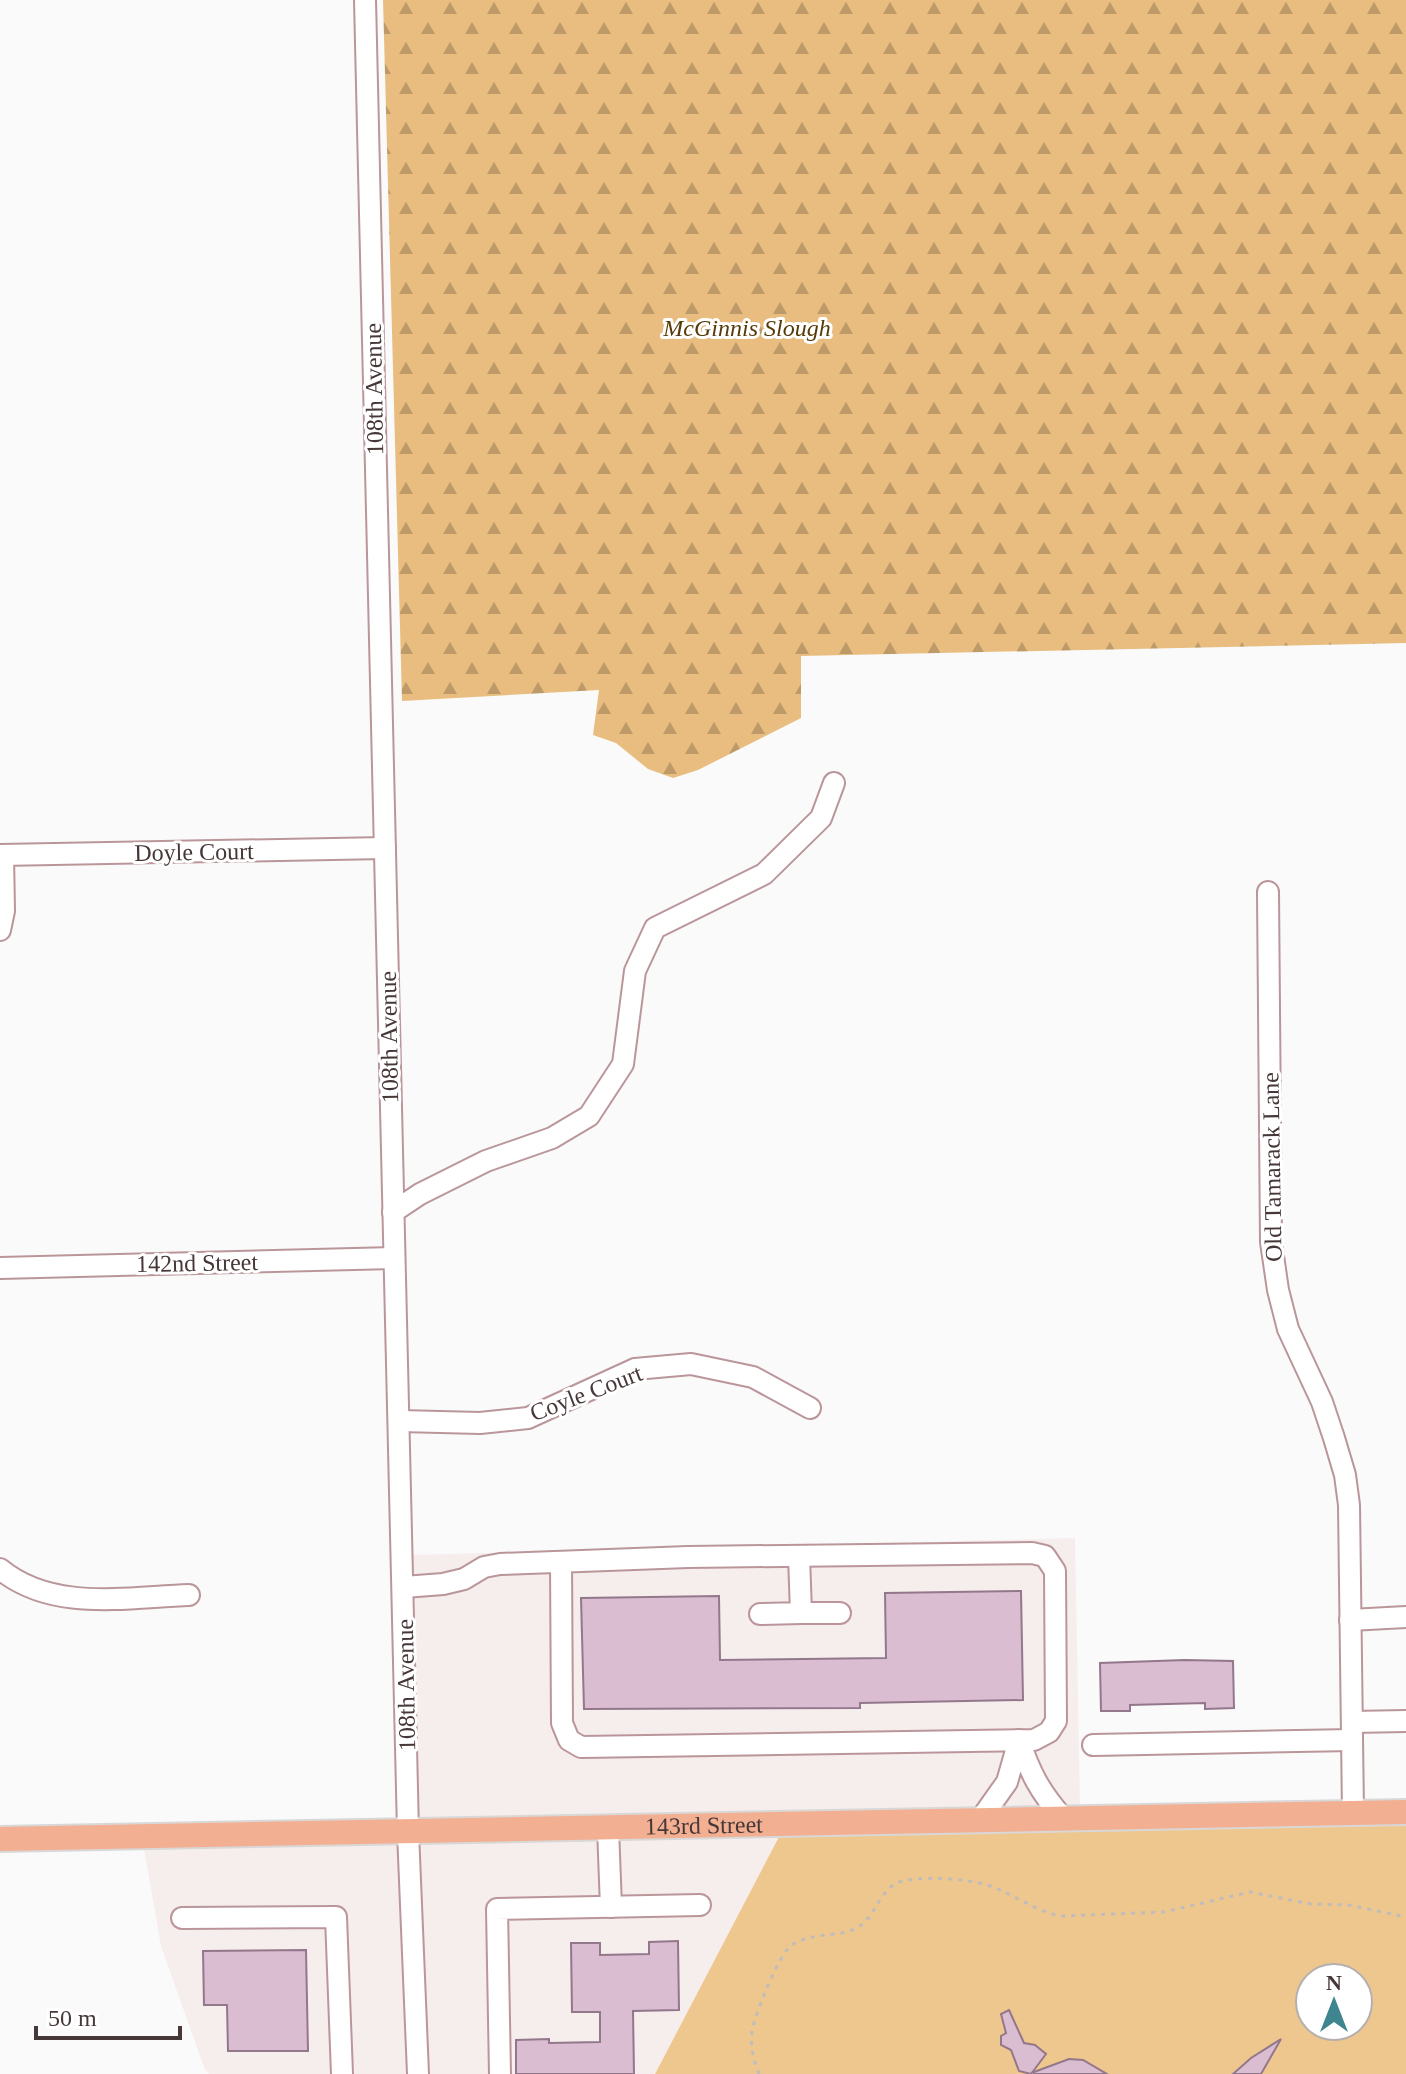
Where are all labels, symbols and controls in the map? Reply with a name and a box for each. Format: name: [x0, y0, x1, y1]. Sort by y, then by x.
park label: McGinnis Slough: [662, 315, 831, 341]
street label: 108th Avenue: [360, 323, 388, 455]
street label: Doyle Court: [134, 838, 254, 866]
street label: 108th Avenue: [375, 971, 403, 1103]
street label: Old Tamarack Lane: [1257, 1072, 1287, 1262]
street label: 142nd Street: [136, 1249, 259, 1277]
street label: Coyle Court: [526, 1360, 646, 1426]
street label: 108th Avenue: [392, 1619, 420, 1751]
street label: 143rd Street: [645, 1811, 763, 1840]
north arrow: [1294, 1962, 1374, 2042]
text: N: [1326, 1970, 1342, 1995]
scale bar: [36, 1990, 180, 2040]
text: 50 m: [48, 2005, 97, 2031]

